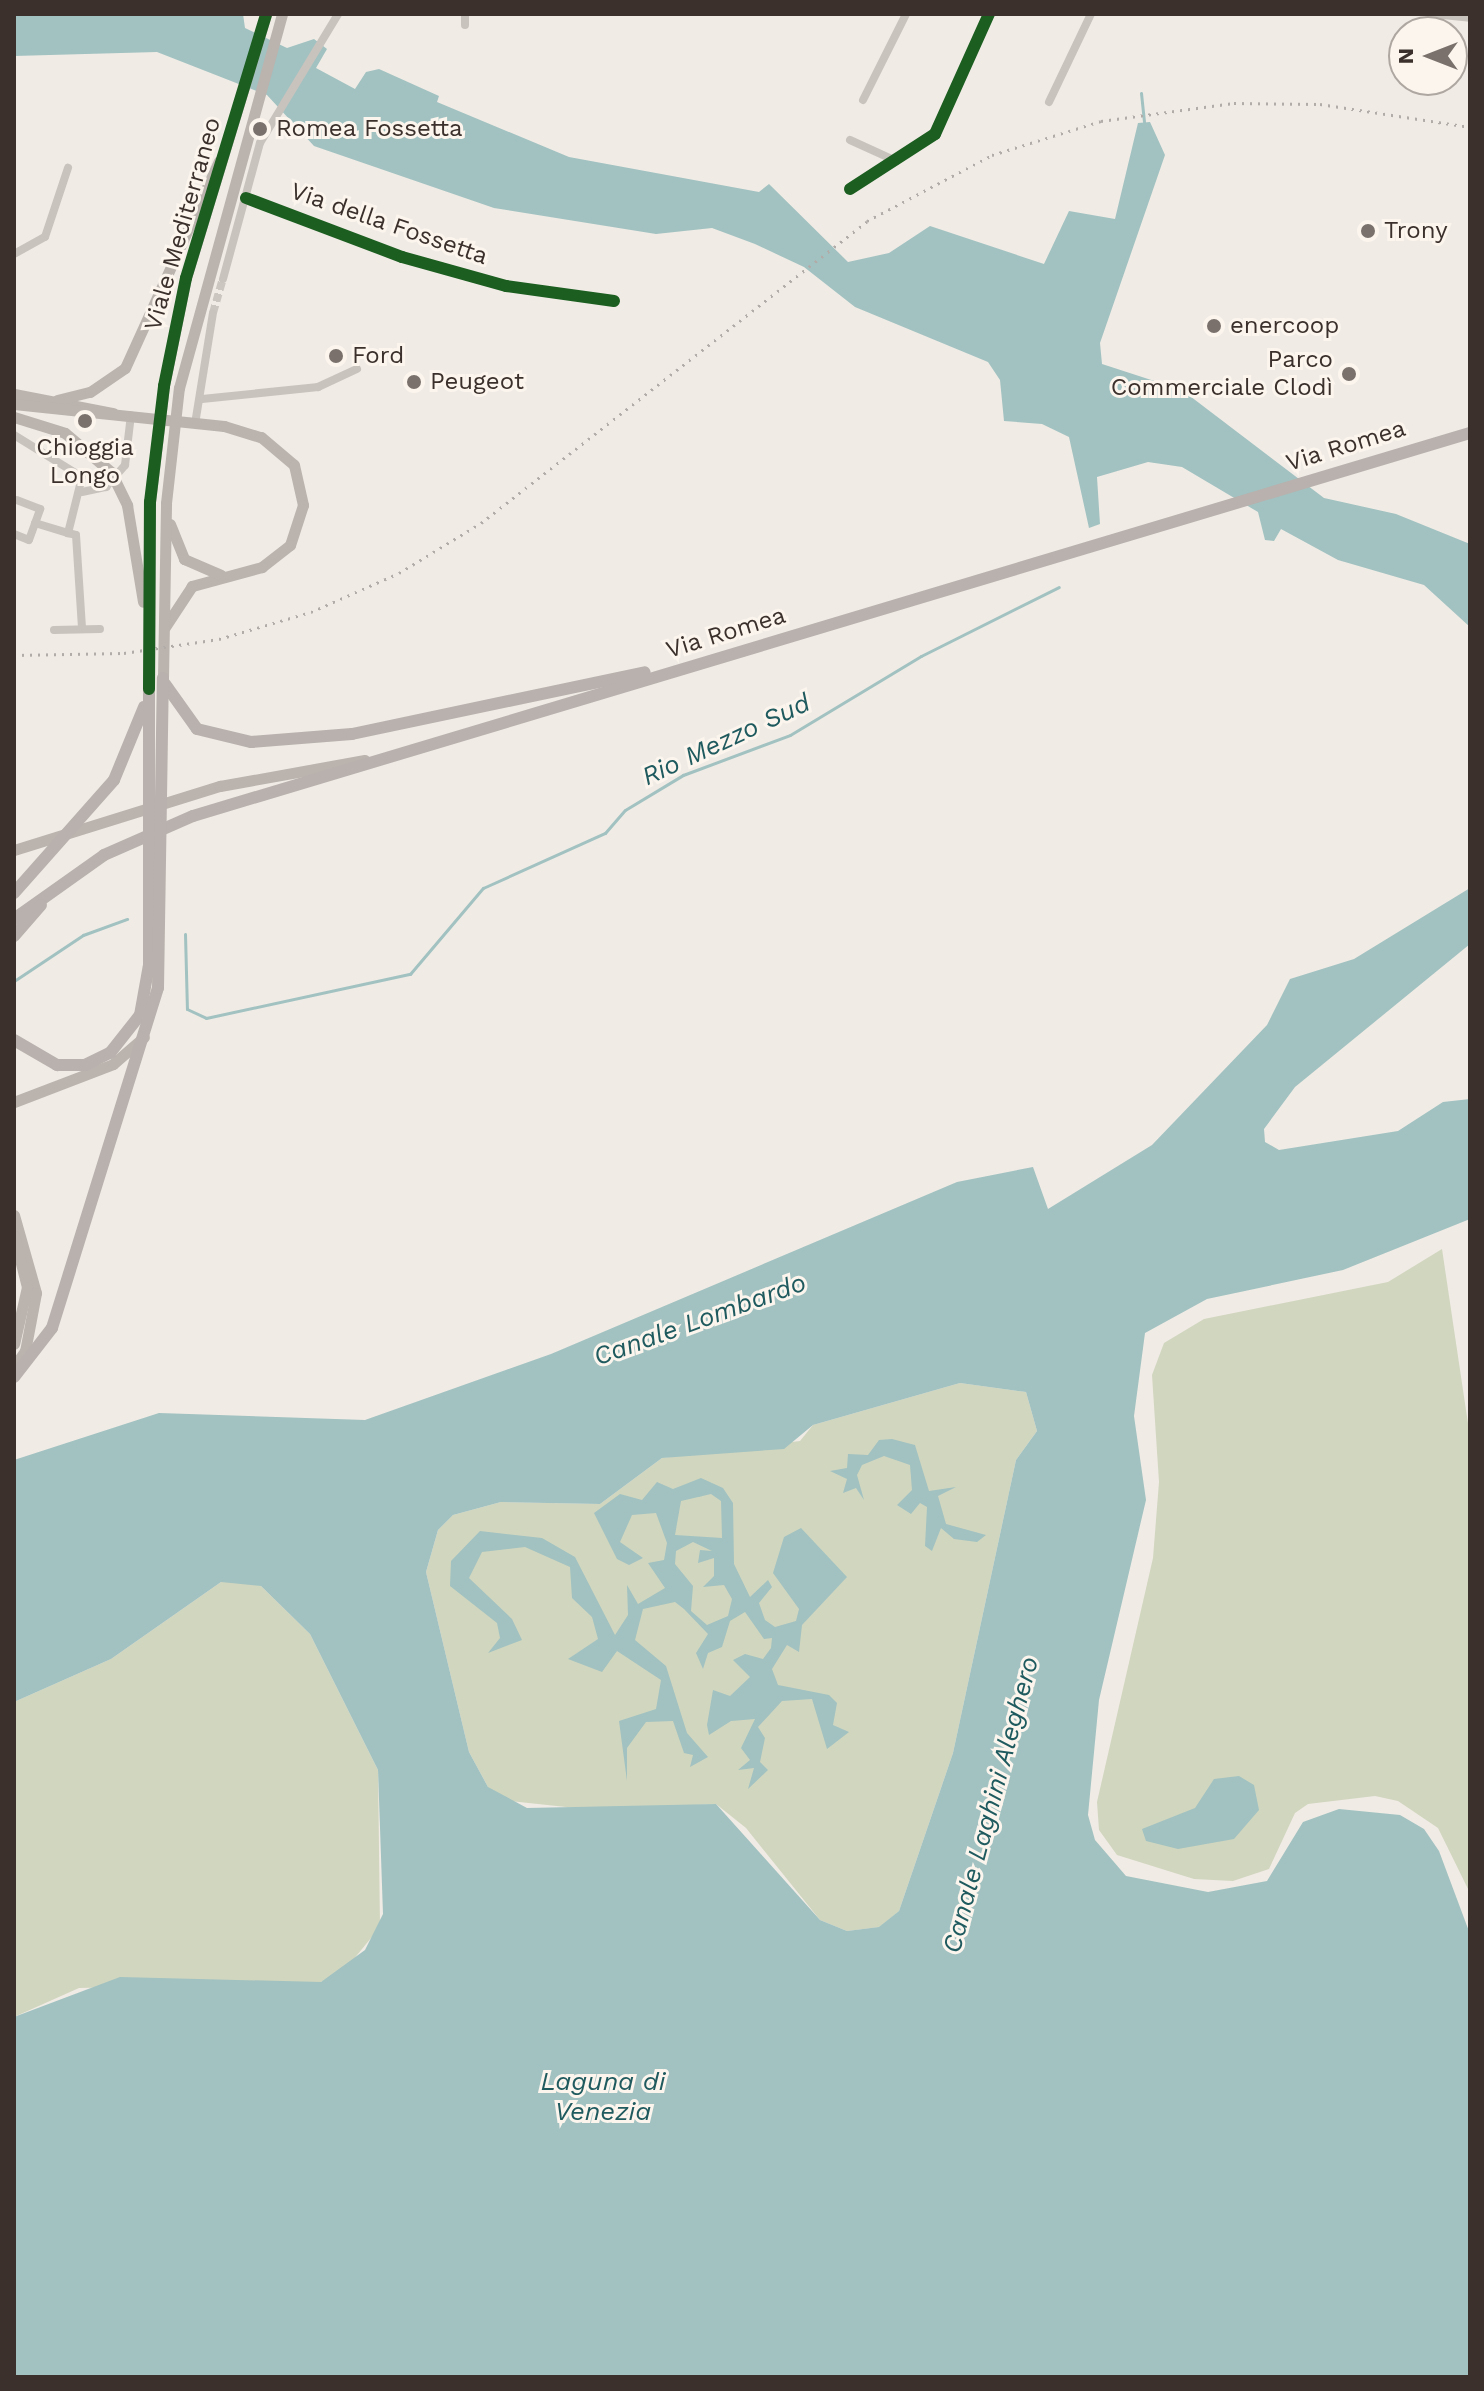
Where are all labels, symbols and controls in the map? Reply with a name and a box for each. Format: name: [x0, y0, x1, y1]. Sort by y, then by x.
north arrow: [1388, 16, 1468, 96]
text: N: [1393, 48, 1418, 64]
street label: Viale Mediterraneo: [139, 114, 227, 334]
place label: Romea Fossetta: [276, 115, 463, 143]
marker: Romea Fossetta: [251, 120, 269, 138]
street label: Via della Fossetta: [286, 177, 492, 271]
place label: Trony: [1384, 217, 1448, 245]
marker: Trony: [1359, 222, 1377, 240]
place label: enercoop: [1230, 312, 1339, 340]
marker: enercoop: [1205, 317, 1223, 335]
place label: Ford: [352, 342, 404, 370]
place label: Parco Commerciale Clodì: [1111, 346, 1333, 402]
marker: Ford: [327, 347, 345, 365]
marker: Parco Commerciale Clodì: [1340, 365, 1358, 383]
place label: Peugeot: [430, 368, 524, 396]
marker: Peugeot: [405, 373, 423, 391]
marker: Chioggia Longo: [76, 412, 94, 430]
street label: Via Romea: [1283, 414, 1409, 478]
place label: Chioggia Longo: [36, 434, 134, 490]
street label: Via Romea: [663, 601, 789, 665]
water label: Rio Mezzo Sud: [637, 687, 815, 793]
water label: Canale Lombardo: [590, 1267, 810, 1373]
water label: Canale Laghini Aleghero: [936, 1653, 1046, 1957]
water label: Laguna di Venezia: [540, 2066, 666, 2128]

